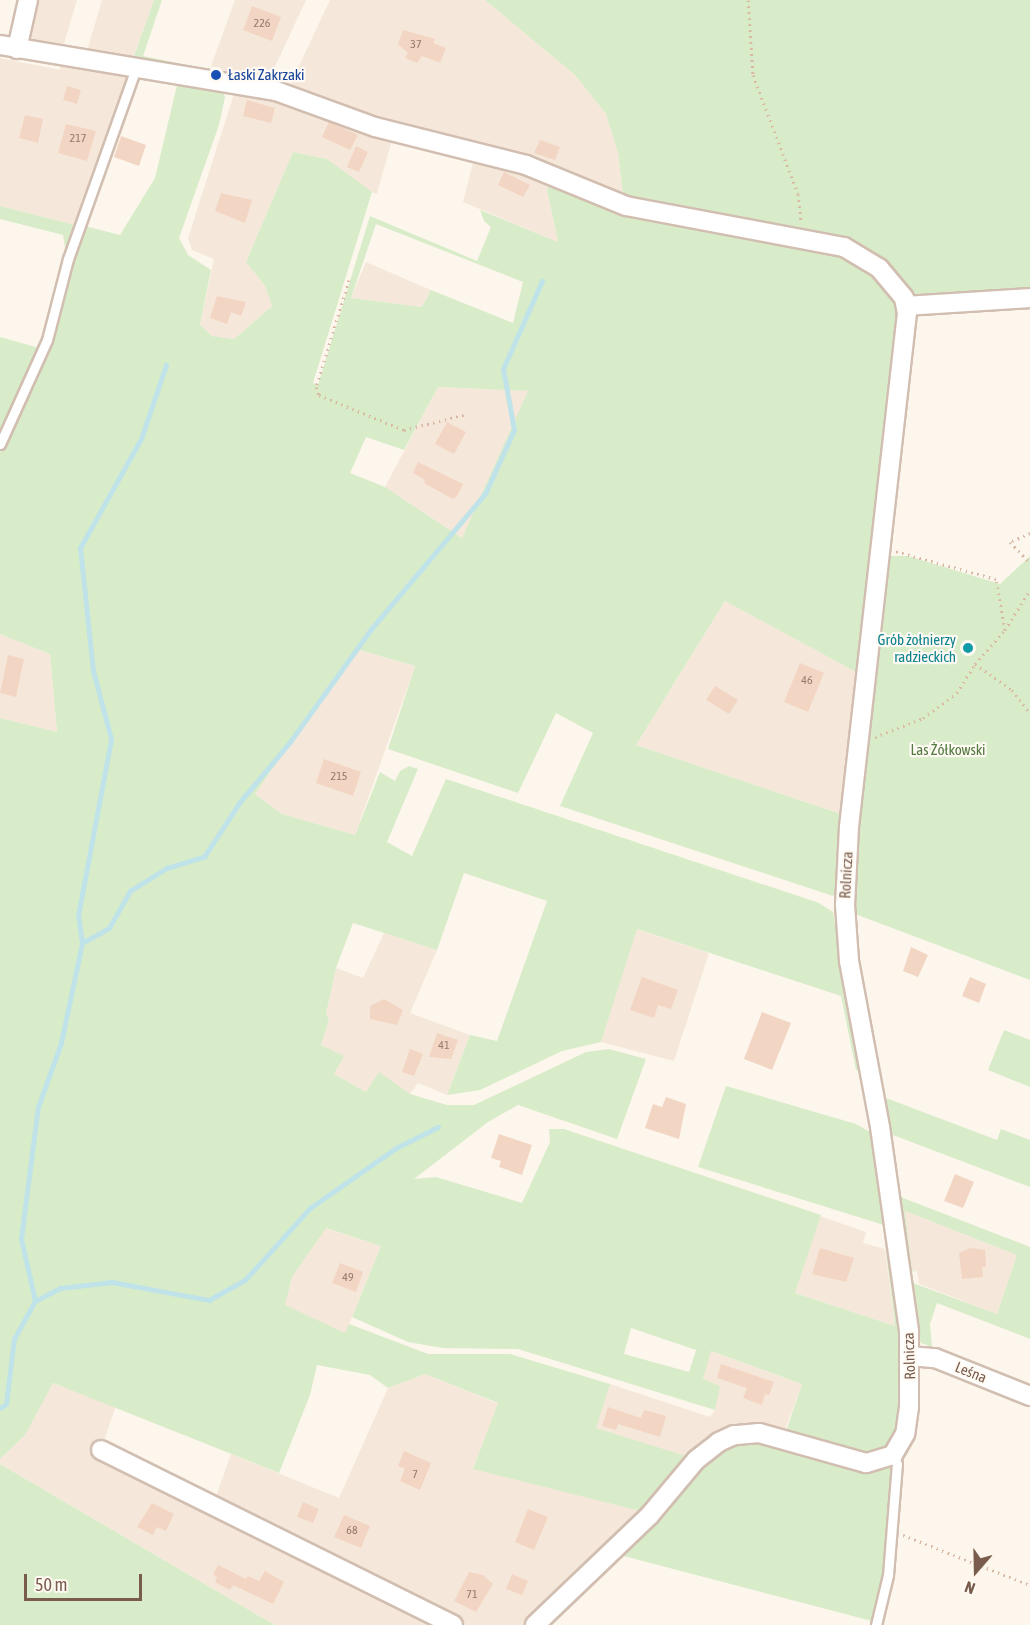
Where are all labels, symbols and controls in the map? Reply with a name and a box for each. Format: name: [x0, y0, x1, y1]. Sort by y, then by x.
house number: 226: [254, 17, 270, 31]
house number: 37: [410, 38, 422, 52]
place label: Łaski Zakrzaki: [228, 66, 304, 84]
marker: Łaski Zakrzaki: [209, 68, 223, 82]
house number: 217: [70, 132, 86, 146]
place label: Grób żołnierzy radzieckich: [878, 630, 956, 665]
marker: Grób żołnierzy radzieckich: [961, 641, 975, 655]
house number: 46: [801, 674, 813, 688]
park label: Las Żółkowski: [911, 741, 985, 759]
house number: 215: [331, 770, 347, 784]
street label: Rolnicza: [836, 851, 856, 899]
house number: 41: [438, 1039, 450, 1053]
house number: 49: [342, 1271, 354, 1285]
street label: Rolnicza: [899, 1332, 919, 1380]
street label: Leśna: [953, 1358, 989, 1386]
house number: 7: [412, 1468, 418, 1482]
house number: 68: [346, 1524, 358, 1538]
north arrow: [946, 1541, 1006, 1601]
scale bar: [27, 1562, 146, 1600]
text: 50 m: [35, 1574, 67, 1595]
text: N: [962, 1578, 977, 1598]
house number: 71: [466, 1588, 478, 1602]

